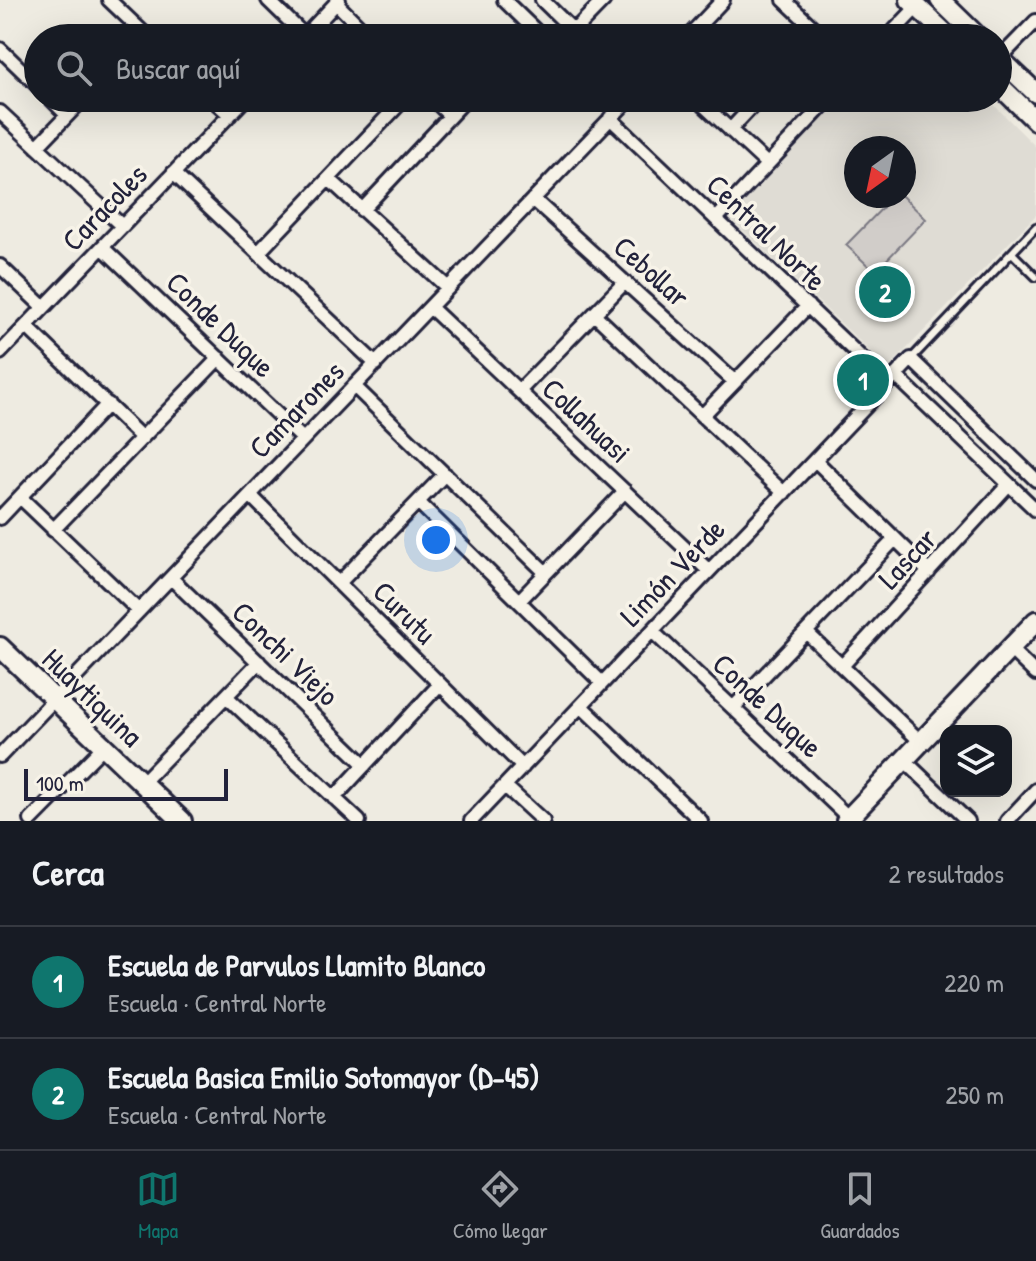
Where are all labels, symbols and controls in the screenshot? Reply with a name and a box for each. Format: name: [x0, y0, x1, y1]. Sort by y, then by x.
search box: [24, 24, 1012, 112]
icon: search: [52, 46, 96, 90]
text: Buscar aquí: [116, 48, 241, 88]
north arrow: [844, 136, 916, 208]
street label: Caracoles: [53, 155, 155, 259]
street label: Central Norte: [698, 165, 836, 299]
street label: Cebollar: [606, 226, 699, 316]
street label: Conde Duque: [158, 262, 284, 386]
pin: 2: [859, 262, 911, 322]
pin: 1: [837, 350, 889, 410]
street label: Camarones: [240, 352, 352, 466]
street label: Collahuasi: [534, 369, 640, 471]
street label: Limón Verde: [611, 510, 733, 634]
street label: Lascar: [869, 519, 946, 597]
your location: [416, 520, 456, 560]
street label: Curutu: [365, 572, 445, 652]
street label: Conchi Viejo: [224, 592, 348, 714]
street label: Huaytiquina: [34, 639, 152, 755]
street label: Conde Duque: [704, 644, 832, 766]
map controls: [940, 725, 1012, 797]
button: layers: [940, 725, 1012, 797]
scale bar: [24, 765, 228, 801]
text: 100 m: [36, 768, 84, 798]
text: Cerca: [32, 850, 104, 896]
text: 2 resultados: [888, 856, 1004, 891]
text: Escuela de Parvulos Llamito Blanco: [108, 945, 485, 985]
text: 1: [53, 965, 63, 1000]
text: 220 m: [944, 965, 1004, 1000]
text: Escuela · Central Norte: [108, 985, 327, 1020]
text: Escuela Basica Emilio Sotomayor (D-45): [108, 1057, 540, 1097]
text: 2: [52, 1077, 64, 1112]
text: 250 m: [946, 1077, 1004, 1112]
text: Escuela · Central Norte: [108, 1097, 327, 1132]
tab: Mapa: [136, 1167, 180, 1245]
tab: Cómo llegar: [453, 1167, 548, 1245]
tab: Guardados: [820, 1167, 900, 1245]

